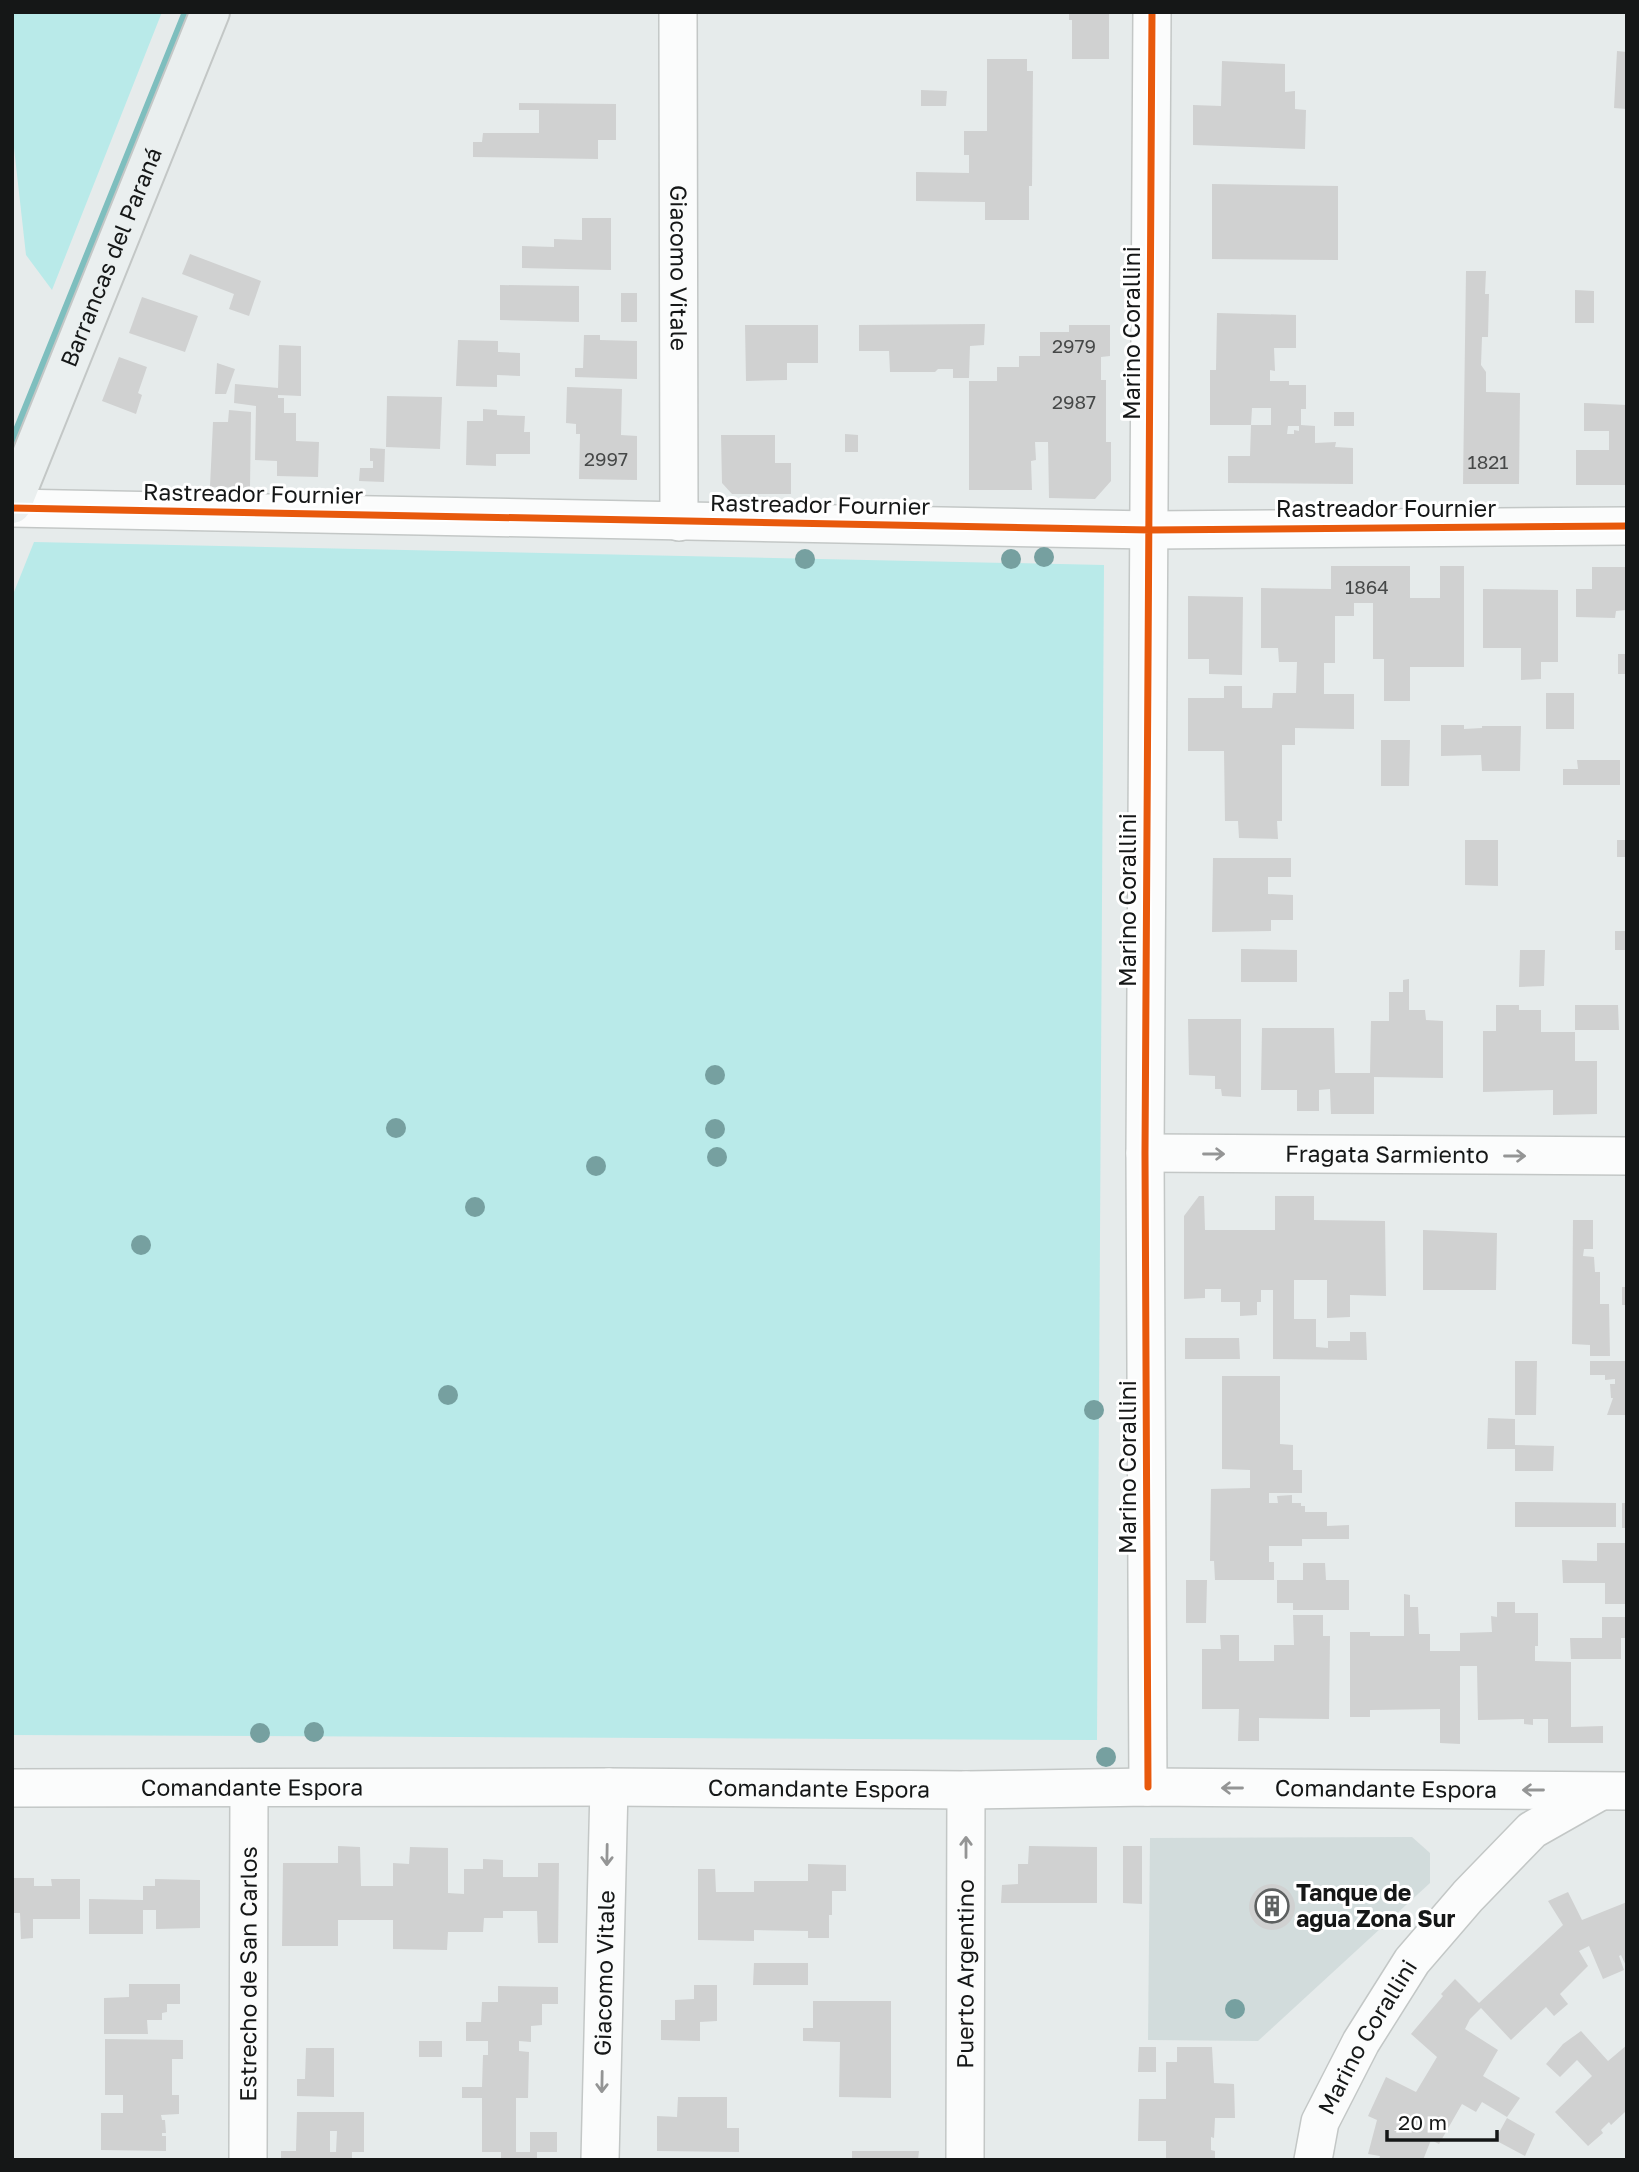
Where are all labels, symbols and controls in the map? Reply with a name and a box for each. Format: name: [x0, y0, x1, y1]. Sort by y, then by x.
street label: Barrancas del Paraná: [54, 143, 167, 371]
street label: Giacomo Vitale: [665, 185, 694, 351]
street label: Marino Corallini: [1117, 246, 1145, 420]
house number: 2979: [1052, 334, 1096, 357]
house number: 2987: [1052, 390, 1096, 413]
house number: 2997: [584, 447, 628, 470]
house number: 1821: [1467, 450, 1509, 473]
street label: Rastreador Fournier: [143, 477, 363, 509]
street label: Rastreador Fournier: [710, 488, 930, 520]
street label: Rastreador Fournier: [1276, 494, 1496, 522]
house number: 1864: [1345, 575, 1389, 598]
street label: Marino Corallini: [1113, 813, 1141, 987]
street label: Fragata Sarmiento: [1285, 1139, 1489, 1168]
one-way arrow: [1202, 1147, 1225, 1161]
one-way arrow: [1503, 1149, 1526, 1162]
street label: Marino Corallini: [1113, 1380, 1141, 1554]
street label: Comandante Espora: [141, 1772, 363, 1801]
street label: Comandante Espora: [708, 1773, 930, 1803]
street label: Comandante Espora: [1275, 1773, 1497, 1803]
one-way arrow: [1221, 1781, 1244, 1795]
one-way arrow: [1522, 1783, 1545, 1797]
one-way arrow: [959, 1835, 973, 1858]
one-way arrow: [600, 1843, 614, 1866]
street label: Estrecho de San Carlos: [233, 1846, 262, 2102]
place label: Tanque de agua Zona Sur: [1296, 1878, 1455, 1932]
street label: Puerto Argentino: [950, 1879, 979, 2069]
building icon: Tanque de agua Zona Sur: [1253, 1887, 1291, 1925]
street label: Giacomo Vitale: [588, 1890, 620, 2056]
street label: Marino Corallini: [1311, 1954, 1422, 2119]
one-way arrow: [595, 2071, 608, 2094]
scale bar: [1387, 2098, 1497, 2142]
text: 20 m: [1398, 2109, 1447, 2135]

